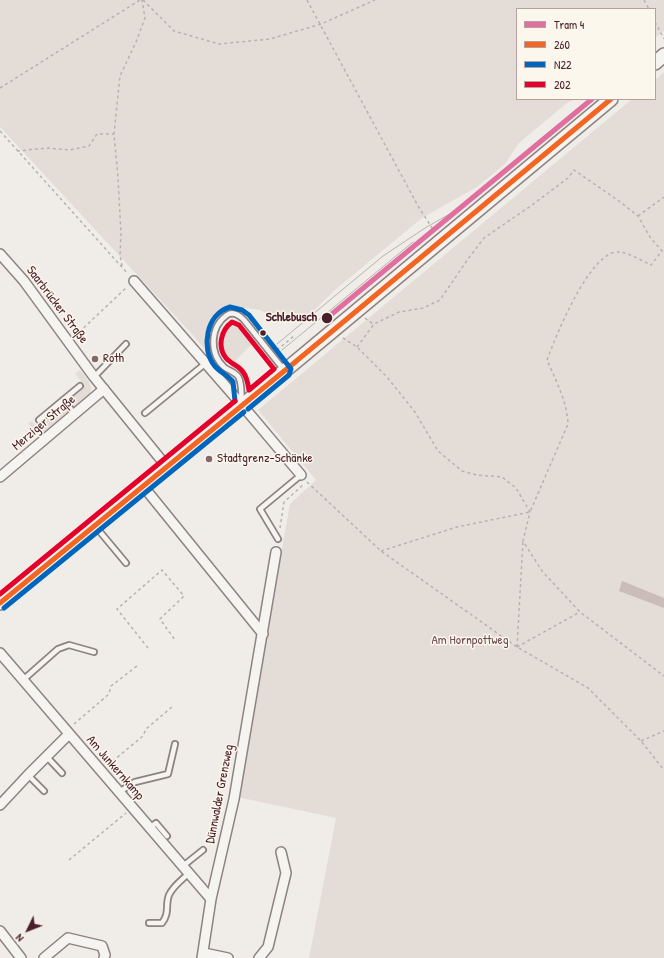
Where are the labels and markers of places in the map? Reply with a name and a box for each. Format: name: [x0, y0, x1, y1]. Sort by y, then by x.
place label: Schlebusch: [266, 310, 317, 326]
marker: Schlebusch: [320, 311, 334, 325]
unlabelled marker: [258, 328, 268, 338]
place label: Roth: [103, 351, 124, 367]
marker: Roth: [90, 354, 100, 364]
place label: Stadtgrenz-Schänke: [217, 451, 313, 467]
marker: Stadtgrenz-Schänke: [204, 454, 214, 464]

